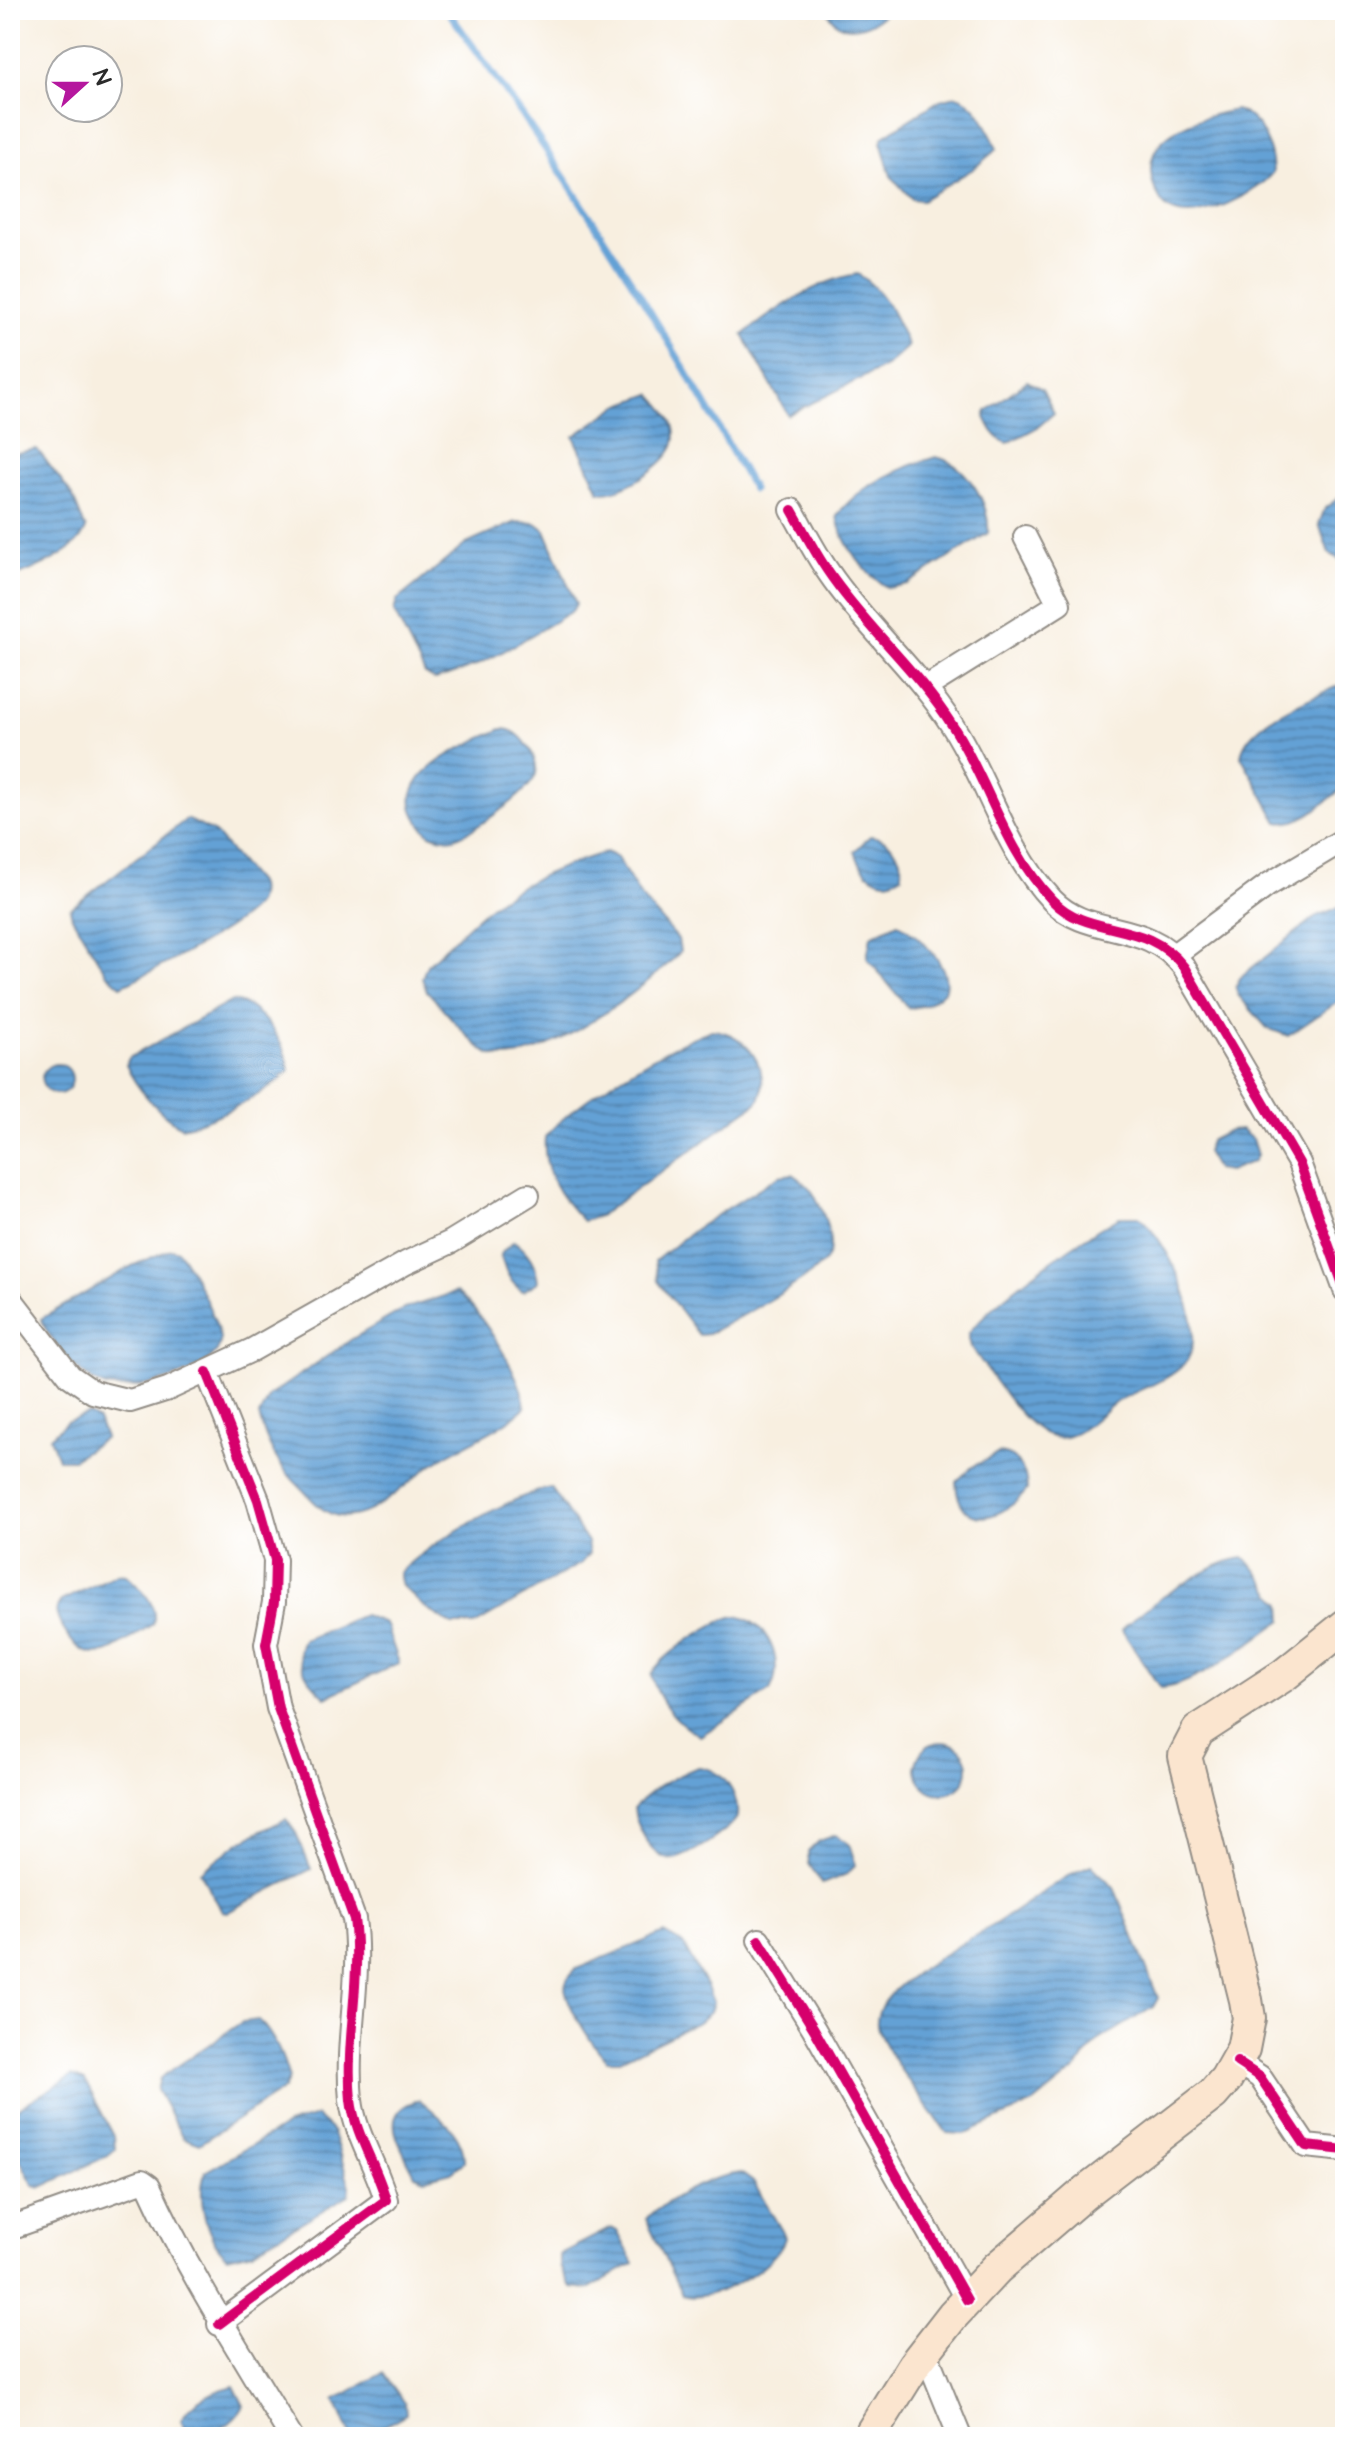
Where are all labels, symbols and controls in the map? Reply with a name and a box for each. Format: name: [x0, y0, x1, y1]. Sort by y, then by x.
north arrow: [44, 44, 124, 124]
text: N: [84, 65, 118, 90]

